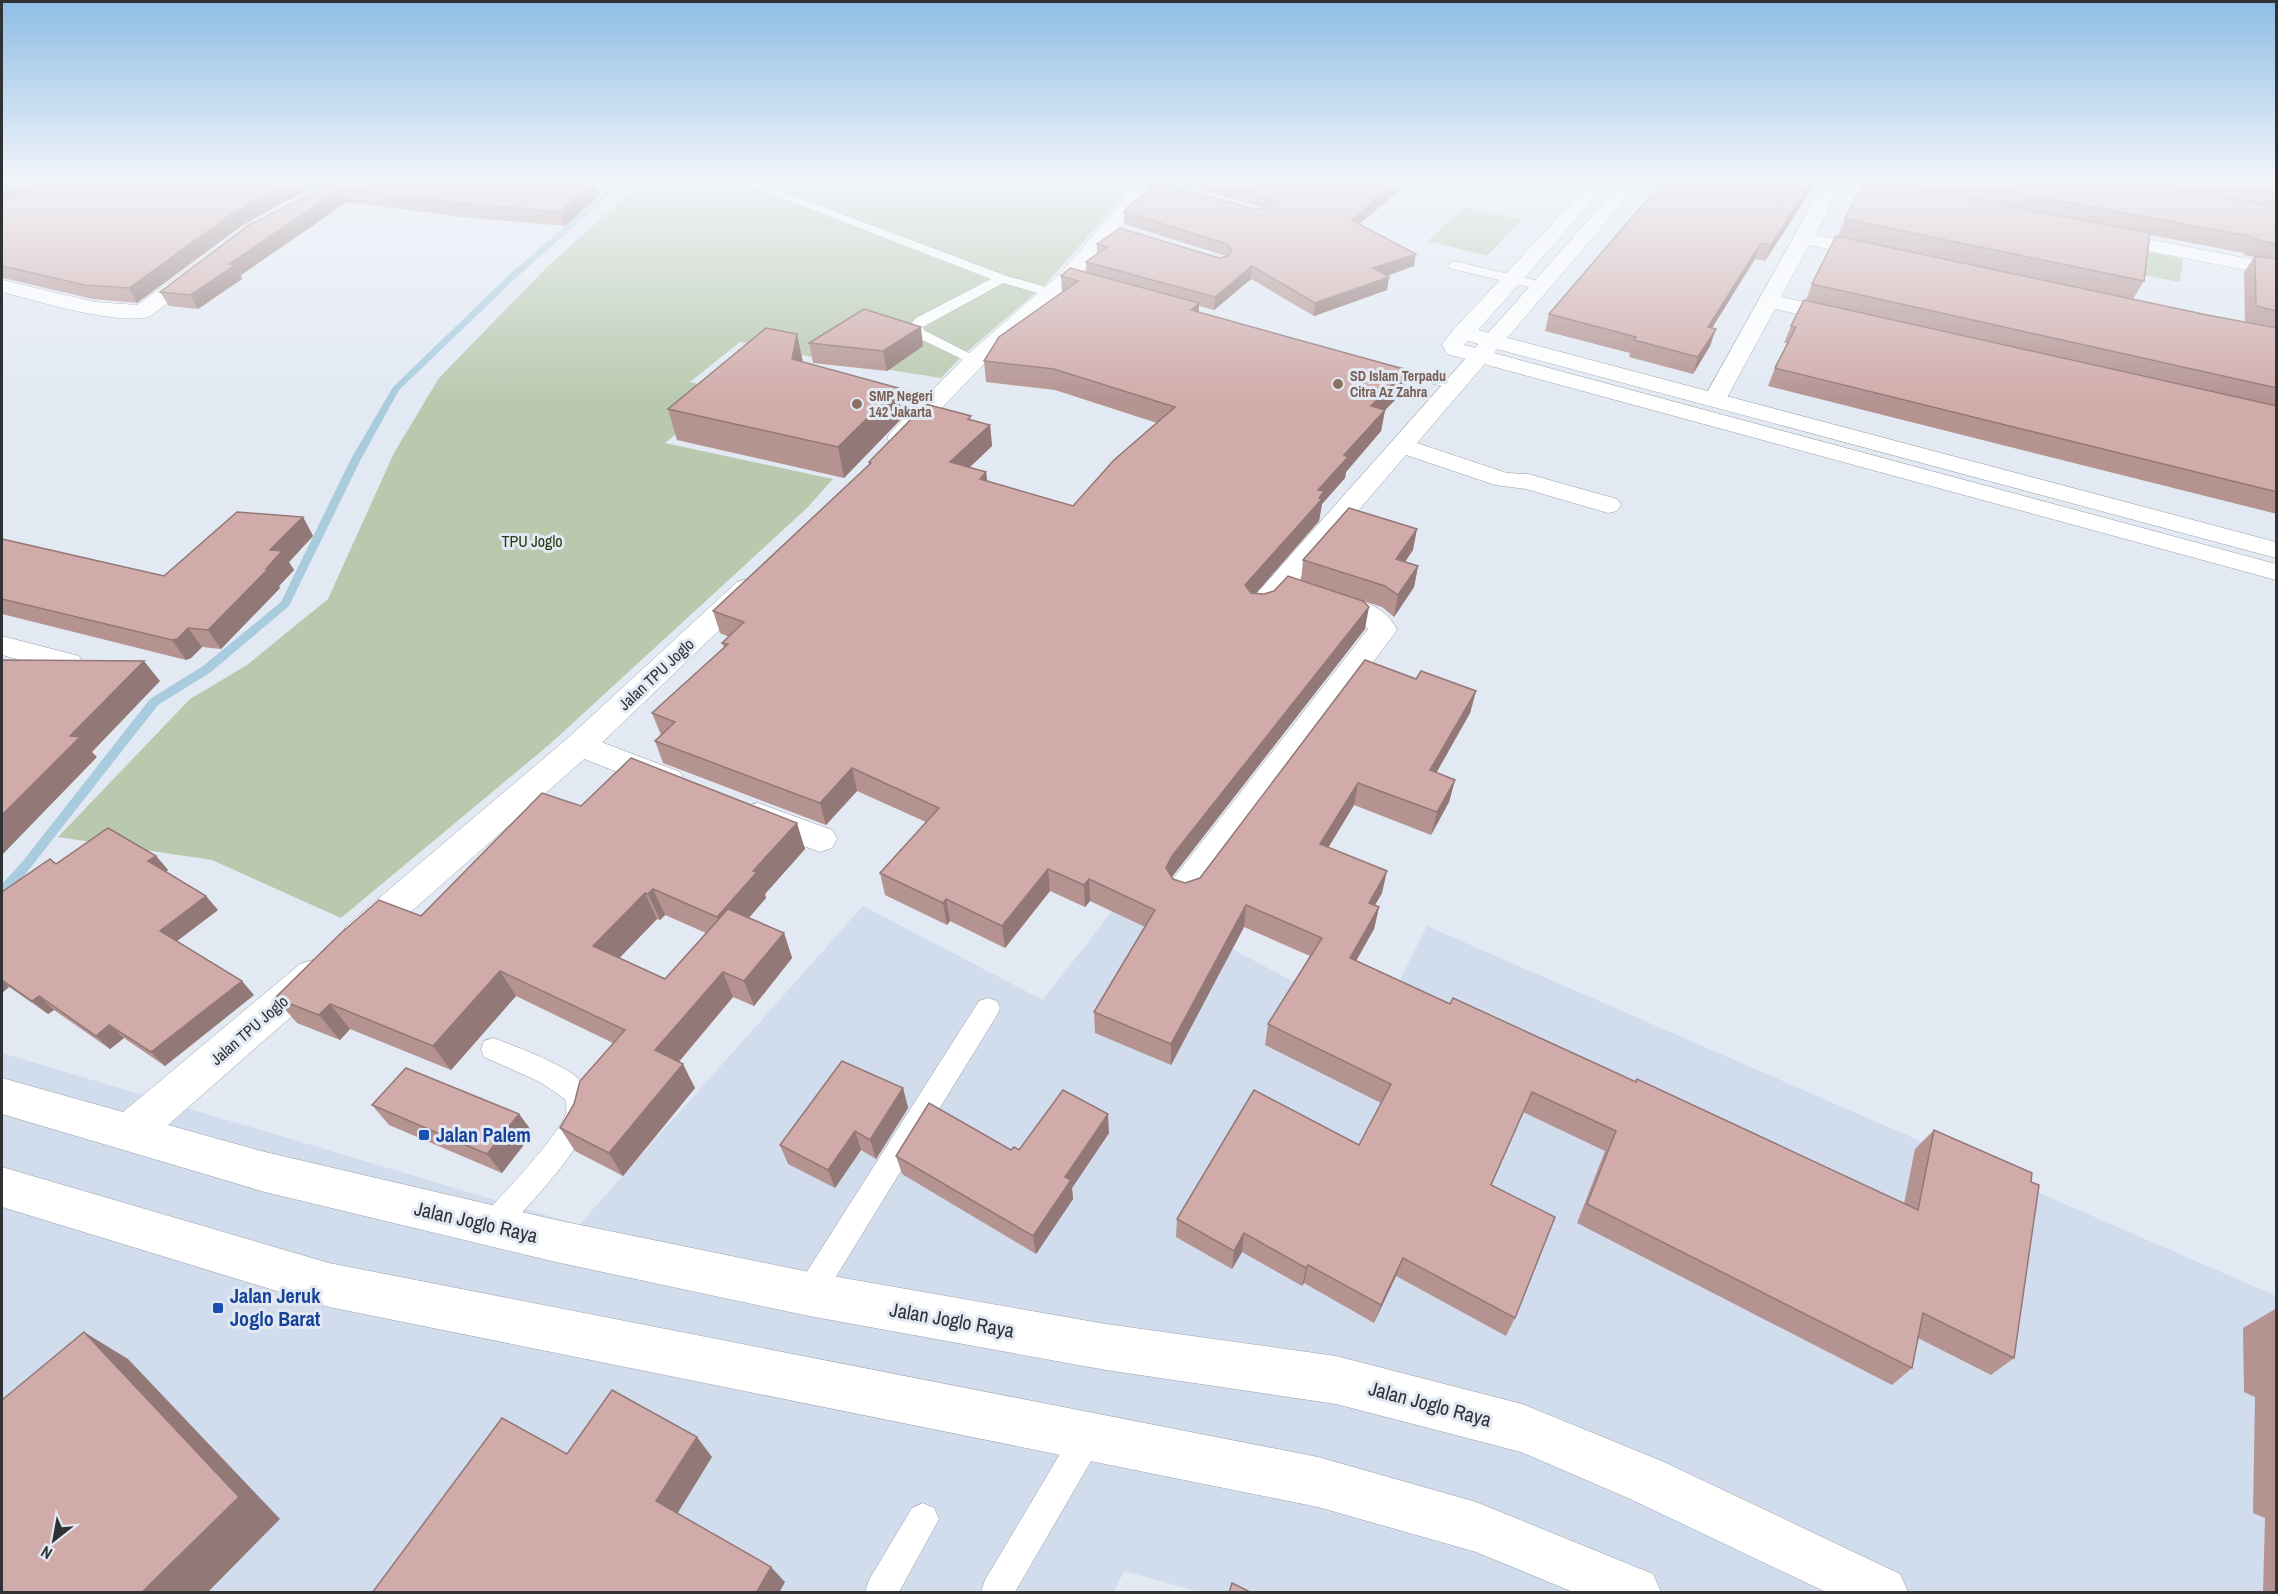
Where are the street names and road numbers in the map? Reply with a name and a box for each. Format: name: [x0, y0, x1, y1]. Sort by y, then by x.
street label: Jalan TPU Joglo: [613, 633, 699, 715]
street label: Jalan TPU Joglo: [206, 990, 292, 1070]
street label: Jalan Joglo Raya: [412, 1194, 540, 1249]
street label: Jalan Joglo Raya: [888, 1295, 1016, 1344]
street label: Jalan Joglo Raya: [1366, 1374, 1494, 1433]

